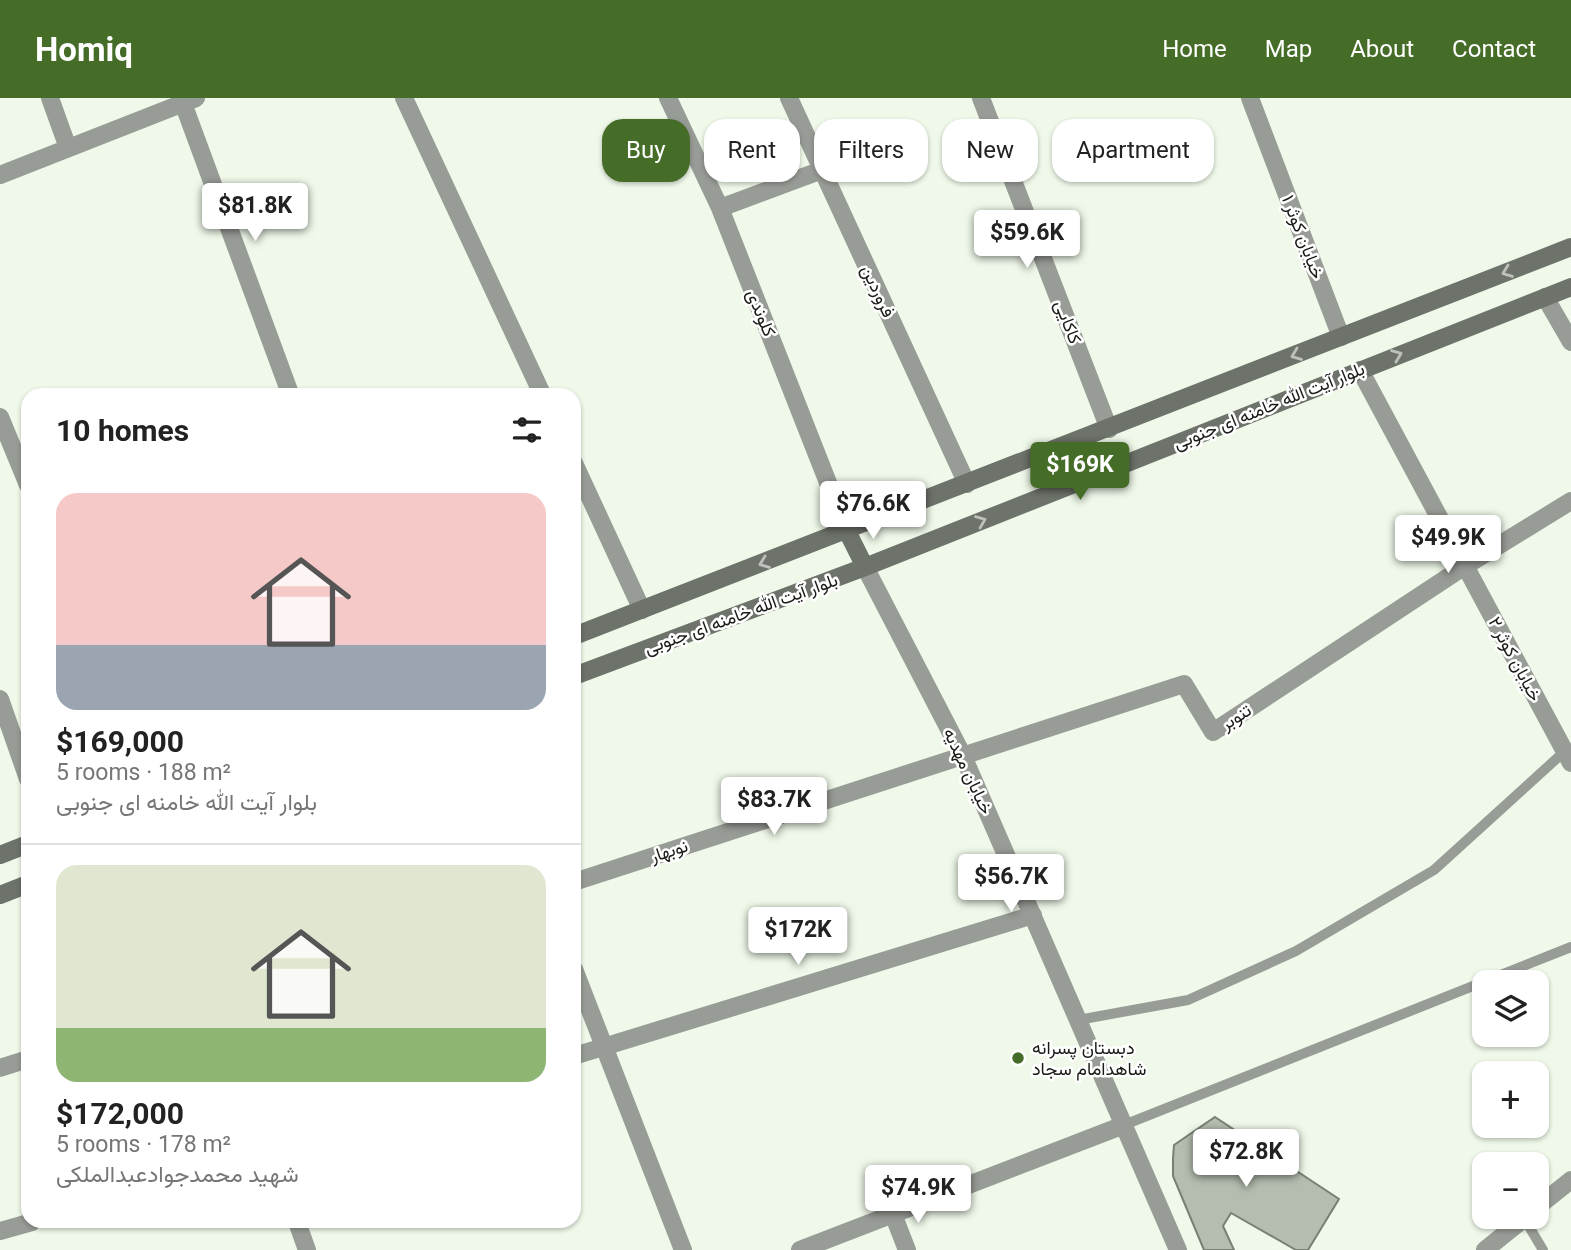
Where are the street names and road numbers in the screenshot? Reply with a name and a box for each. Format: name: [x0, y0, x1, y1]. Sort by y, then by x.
street label: خیابان کوثر ۱: [1277, 192, 1329, 282]
street label: فروردین: [856, 261, 900, 321]
street label: کلوندی: [742, 286, 780, 340]
street label: کاکایی: [1050, 297, 1086, 347]
street label: بلوار آیت الله خامنه ای جنوبی: [1170, 358, 1368, 454]
street label: بلوار آیت الله خامنه ای جنوبی: [641, 569, 841, 659]
street label: خیابان کوثر ۲: [1484, 613, 1546, 705]
street label: تنوبر: [1216, 699, 1256, 736]
street label: خیابان مهدیه: [938, 724, 998, 818]
street label: نوبهار: [646, 835, 691, 868]

